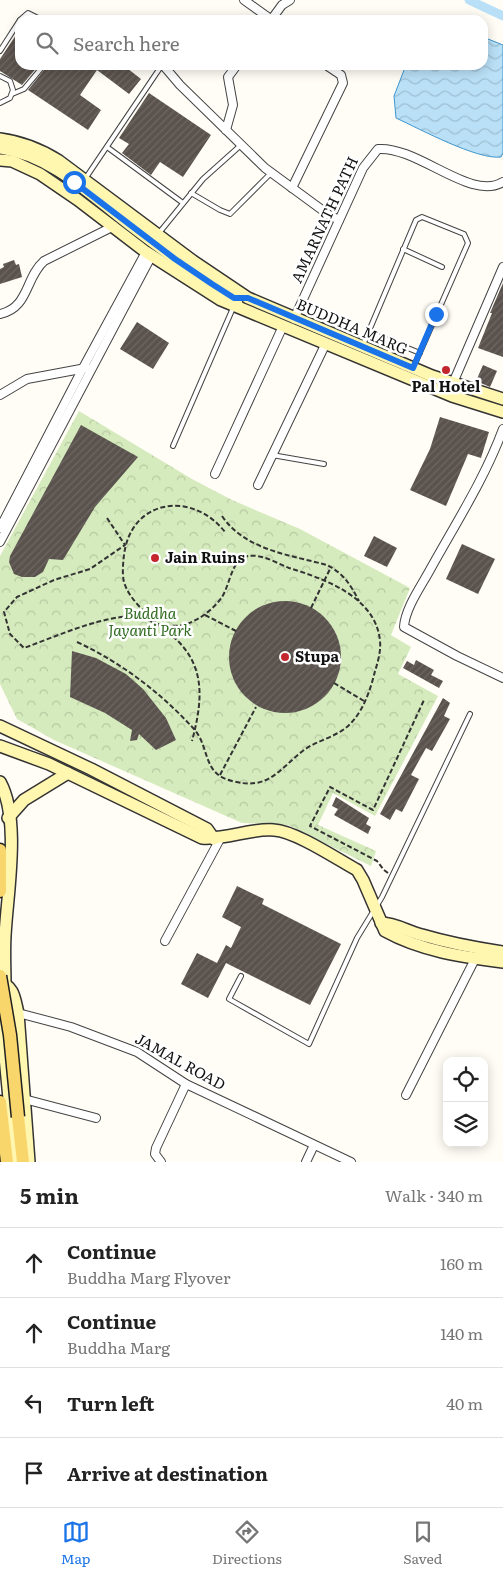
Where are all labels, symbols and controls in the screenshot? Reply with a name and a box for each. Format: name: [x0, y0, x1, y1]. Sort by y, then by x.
search box: [15, 15, 488, 70]
icon: search: [33, 29, 61, 57]
text: Search here: [73, 29, 180, 57]
street label: AMARNATH PATH: [284, 152, 363, 286]
route start: [63, 171, 86, 194]
street label: BUDDHA MARG: [293, 292, 412, 359]
route end: [425, 303, 448, 326]
marker: Pal Hotel: [440, 364, 452, 376]
place label: Pal Hotel: [412, 374, 481, 397]
place label: Jain Ruins: [165, 545, 245, 568]
marker: Jain Ruins: [149, 552, 161, 564]
park label: Buddha Jayanti Park: [108, 601, 193, 641]
place label: Stupa: [295, 644, 340, 667]
marker: Stupa: [279, 651, 291, 663]
street label: JAMAL ROAD: [131, 1026, 230, 1095]
map controls: [443, 1057, 488, 1147]
button: locate: [443, 1057, 488, 1102]
button: layers: [443, 1102, 488, 1147]
text: 5 min: [20, 1179, 79, 1210]
text: Walk · 340 m: [385, 1183, 483, 1207]
text: Continue: [67, 1237, 156, 1265]
icon: ahead: [20, 1249, 48, 1277]
text: 160 m: [440, 1251, 483, 1275]
text: Buddha Marg Flyover: [67, 1265, 231, 1289]
text: Continue: [67, 1307, 156, 1335]
icon: ahead: [20, 1319, 48, 1347]
text: 140 m: [440, 1321, 483, 1345]
text: Buddha Marg: [67, 1335, 170, 1359]
icon: left: [20, 1389, 48, 1417]
text: Turn left: [67, 1389, 154, 1417]
text: 40 m: [446, 1391, 483, 1415]
icon: arrive: [20, 1459, 48, 1487]
text: Arrive at destination: [67, 1459, 268, 1487]
tab: Map: [61, 1518, 91, 1568]
tab: Directions: [212, 1518, 282, 1568]
tab: Saved: [403, 1518, 442, 1568]

